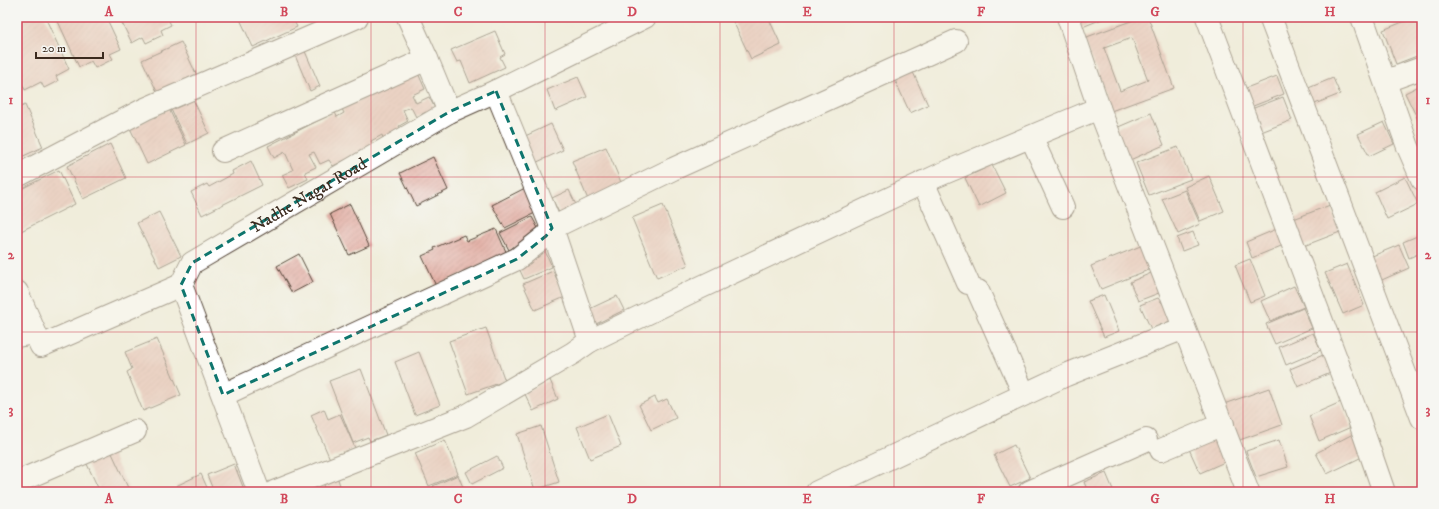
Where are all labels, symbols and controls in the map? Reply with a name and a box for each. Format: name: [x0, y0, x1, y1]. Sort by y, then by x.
text: A: [104, 4, 114, 20]
text: B: [280, 4, 288, 20]
text: C: [454, 4, 463, 20]
text: D: [627, 4, 637, 20]
text: E: [802, 4, 812, 20]
text: F: [977, 4, 986, 20]
text: G: [1150, 4, 1160, 20]
text: H: [1325, 4, 1336, 20]
scale bar: [36, 34, 103, 60]
text: 20 m: [42, 41, 66, 56]
text: 1: [9, 92, 14, 108]
text: 1: [1426, 92, 1431, 108]
street label: Nadhe Nagar Road: [247, 153, 371, 238]
text: 2: [8, 247, 15, 263]
text: 2: [1425, 247, 1432, 263]
text: 3: [9, 402, 14, 418]
text: 3: [1426, 402, 1431, 418]
text: A: [104, 491, 114, 507]
text: B: [280, 491, 288, 507]
text: C: [454, 491, 463, 507]
text: D: [627, 491, 637, 507]
text: E: [802, 491, 812, 507]
text: F: [977, 491, 986, 507]
text: G: [1150, 491, 1160, 507]
text: H: [1325, 491, 1336, 507]

